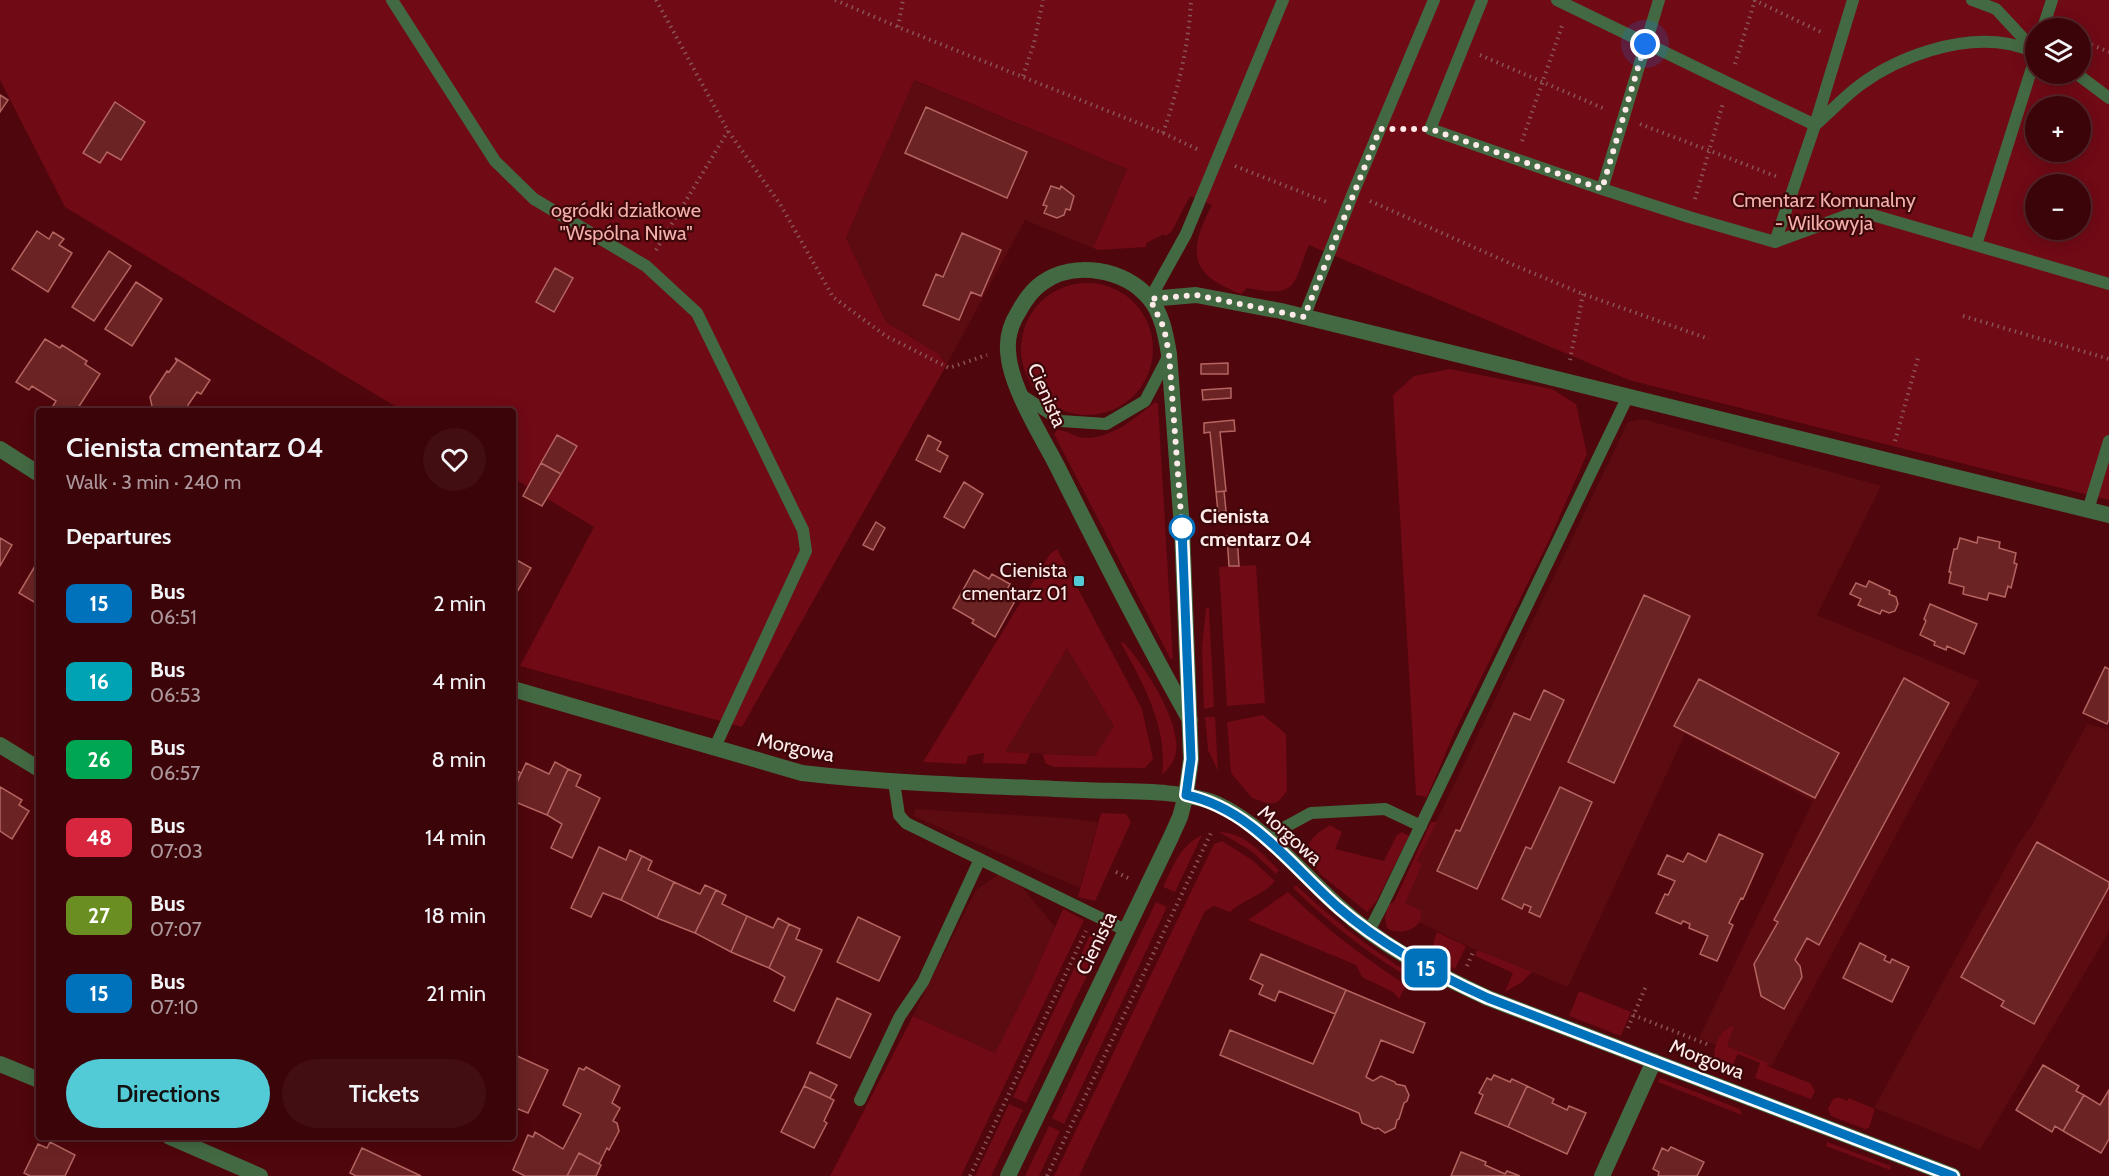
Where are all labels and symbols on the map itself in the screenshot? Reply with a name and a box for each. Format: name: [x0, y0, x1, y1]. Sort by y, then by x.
your location: [1630, 29, 1660, 59]
park label: Cmentarz Komunalny - Wilkowyja: [1732, 188, 1916, 235]
park label: ogródki działkowe "Wspólna Niwa": [551, 198, 701, 245]
street label: Cienista: [1022, 359, 1072, 431]
place label: Cienista cmentarz 04: [1200, 504, 1312, 551]
marker: Cienista cmentarz 04: [1169, 515, 1195, 541]
place label: Cienista cmentarz 01: [962, 558, 1067, 605]
marker: Cienista cmentarz 01: [1072, 574, 1086, 588]
street label: Morgowa: [755, 727, 837, 767]
street label: Morgowa: [1253, 800, 1327, 870]
street label: Cienista: [1070, 907, 1122, 979]
line badge: 15: [1399, 948, 1453, 988]
street label: Morgowa: [1666, 1034, 1748, 1084]

